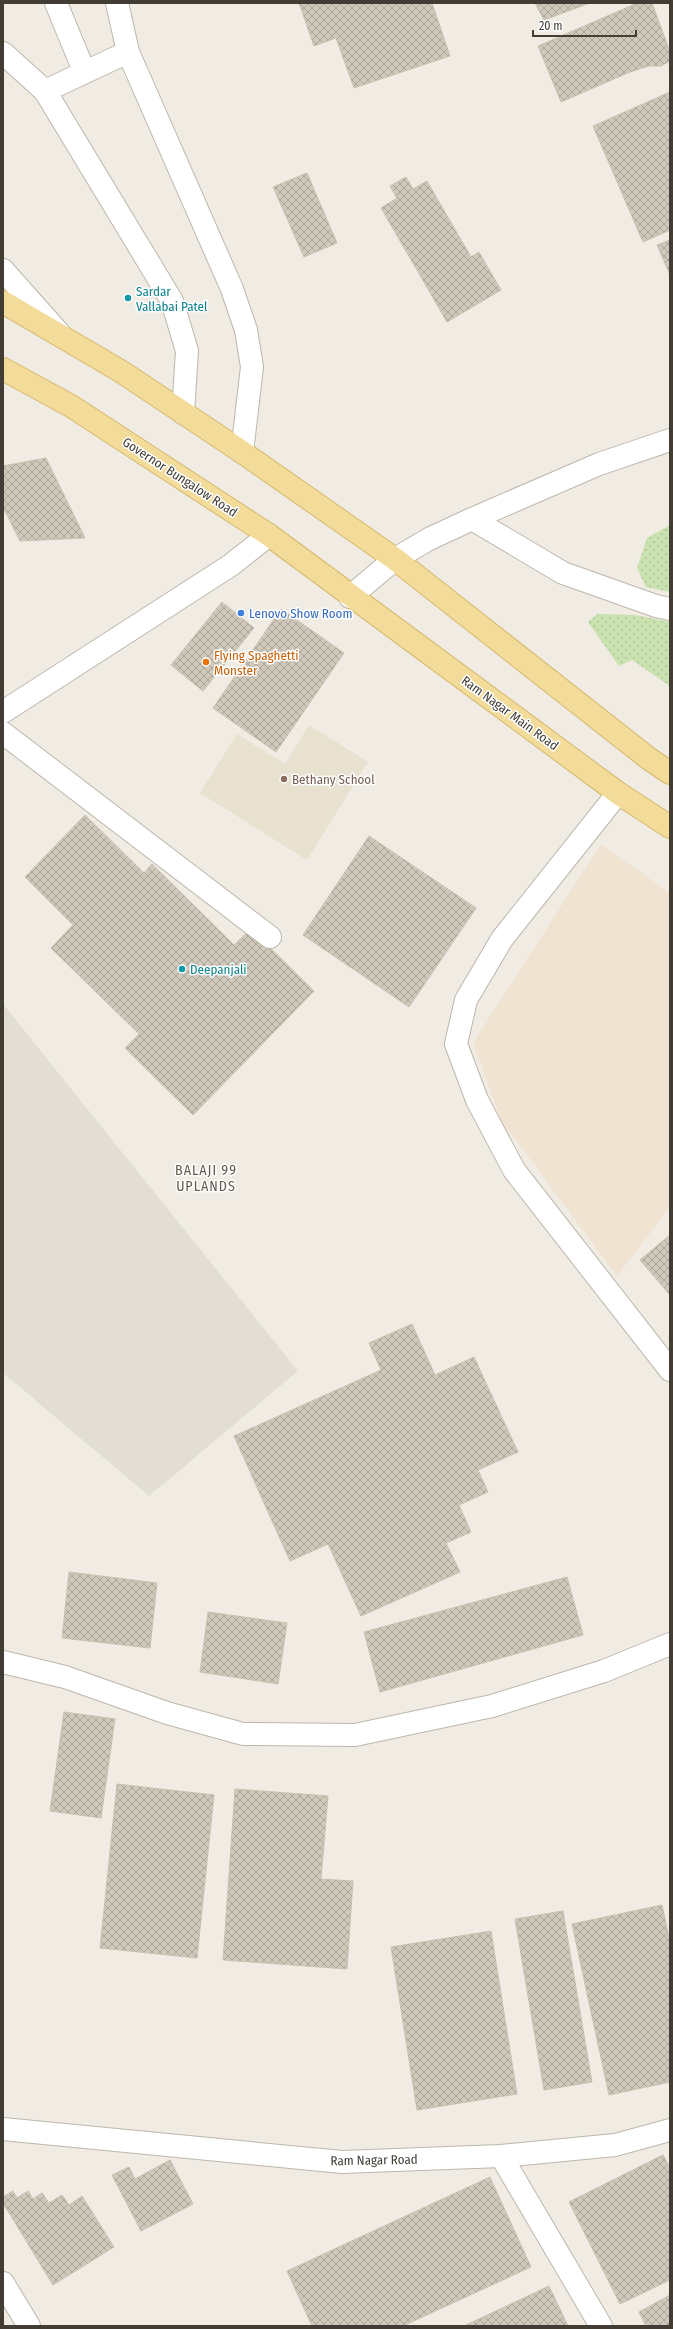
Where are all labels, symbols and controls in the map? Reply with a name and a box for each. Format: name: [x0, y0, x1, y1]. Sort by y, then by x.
scale bar: [533, 12, 636, 38]
text: 20 m: [539, 19, 563, 33]
place label: Sardar Vallabai Patel: [136, 284, 208, 314]
marker: Sardar Vallabai Patel: [123, 293, 133, 303]
street label: Governor Bungalow Road: [120, 434, 240, 520]
place label: Lenovo Show Room: [249, 606, 352, 621]
marker: Lenovo Show Room: [236, 608, 246, 618]
place label: Flying Spaghetti Monster: [214, 648, 299, 678]
marker: Flying Spaghetti Monster: [201, 657, 211, 667]
street label: Ram Nagar Main Road: [459, 673, 561, 753]
place label: Bethany School: [292, 772, 375, 787]
marker: Bethany School: [279, 774, 289, 784]
place label: Deepanjali: [190, 962, 247, 977]
marker: Deepanjali: [177, 964, 187, 974]
district label: BALAJI 99 UPLANDS: [175, 1162, 237, 1195]
street label: Ram Nagar Road: [330, 2152, 418, 2168]

